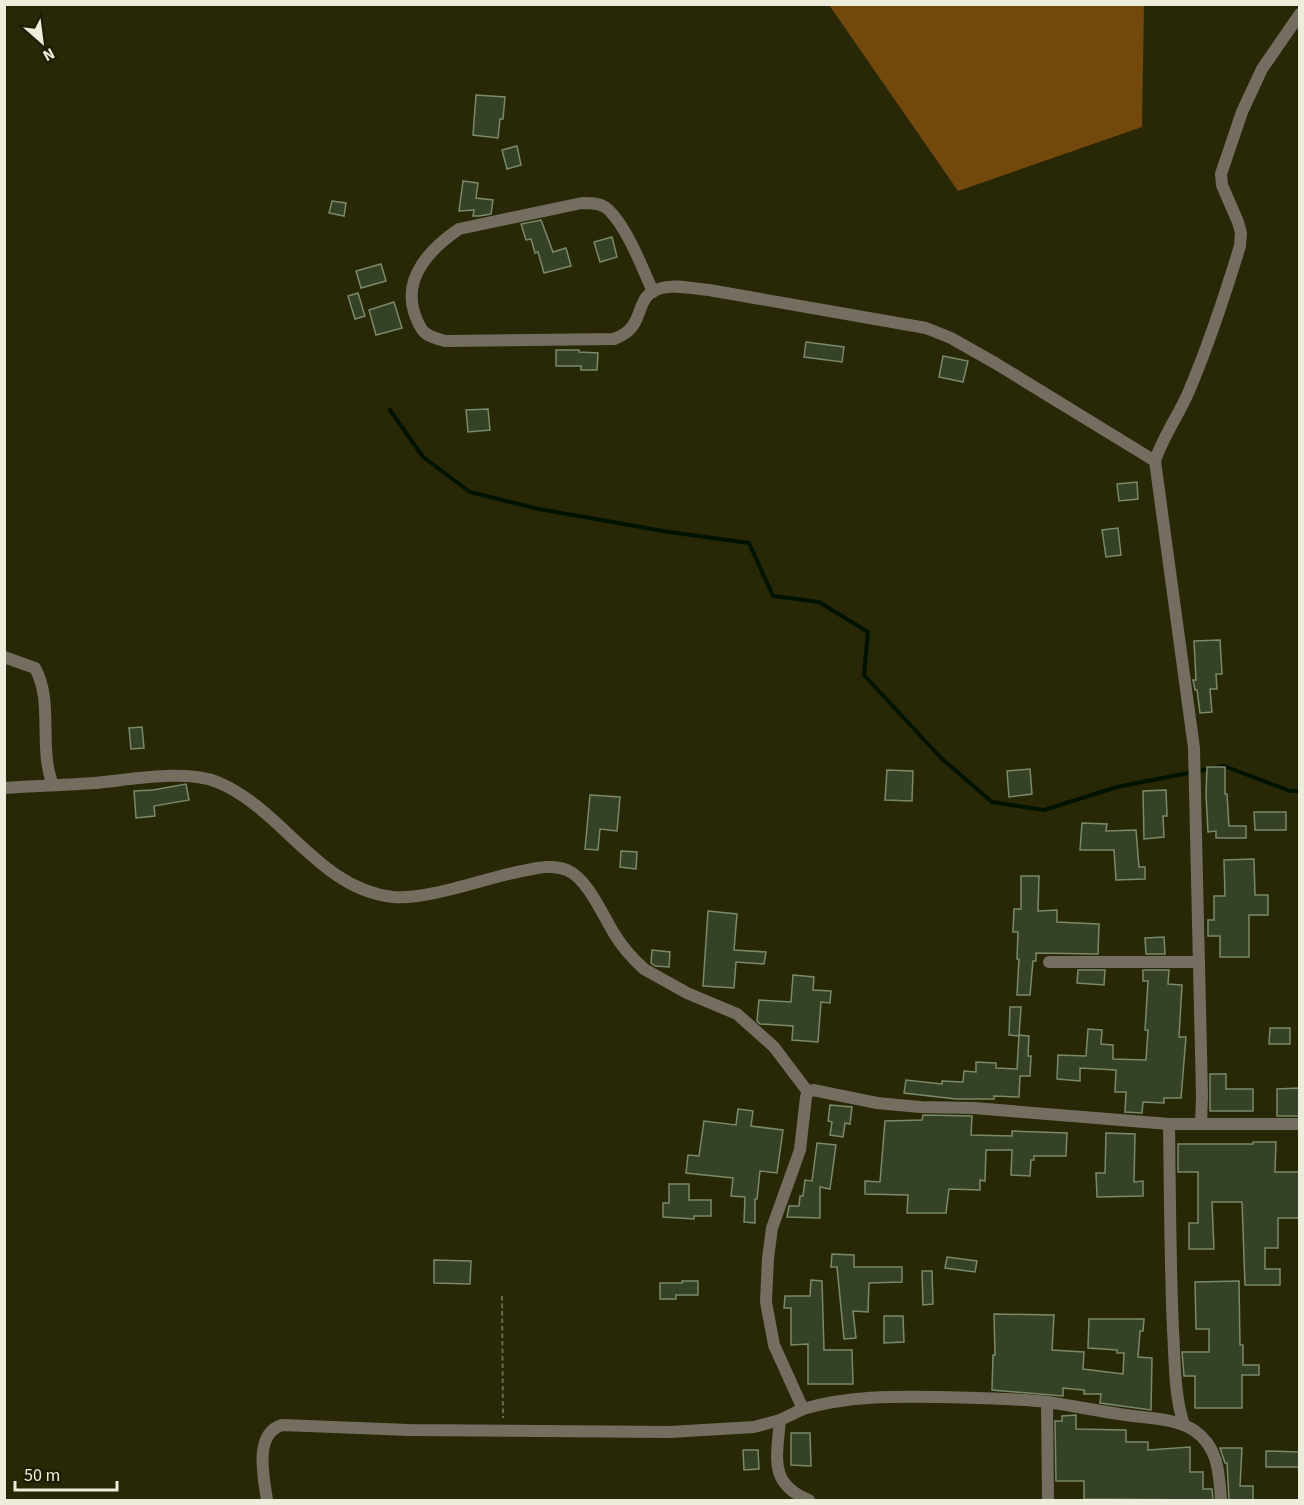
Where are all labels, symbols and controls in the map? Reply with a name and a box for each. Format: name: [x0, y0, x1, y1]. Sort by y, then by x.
north arrow: [12, 12, 72, 72]
text: N: [39, 42, 58, 67]
scale bar: [15, 1454, 117, 1492]
text: 50 m: [24, 1463, 60, 1488]

